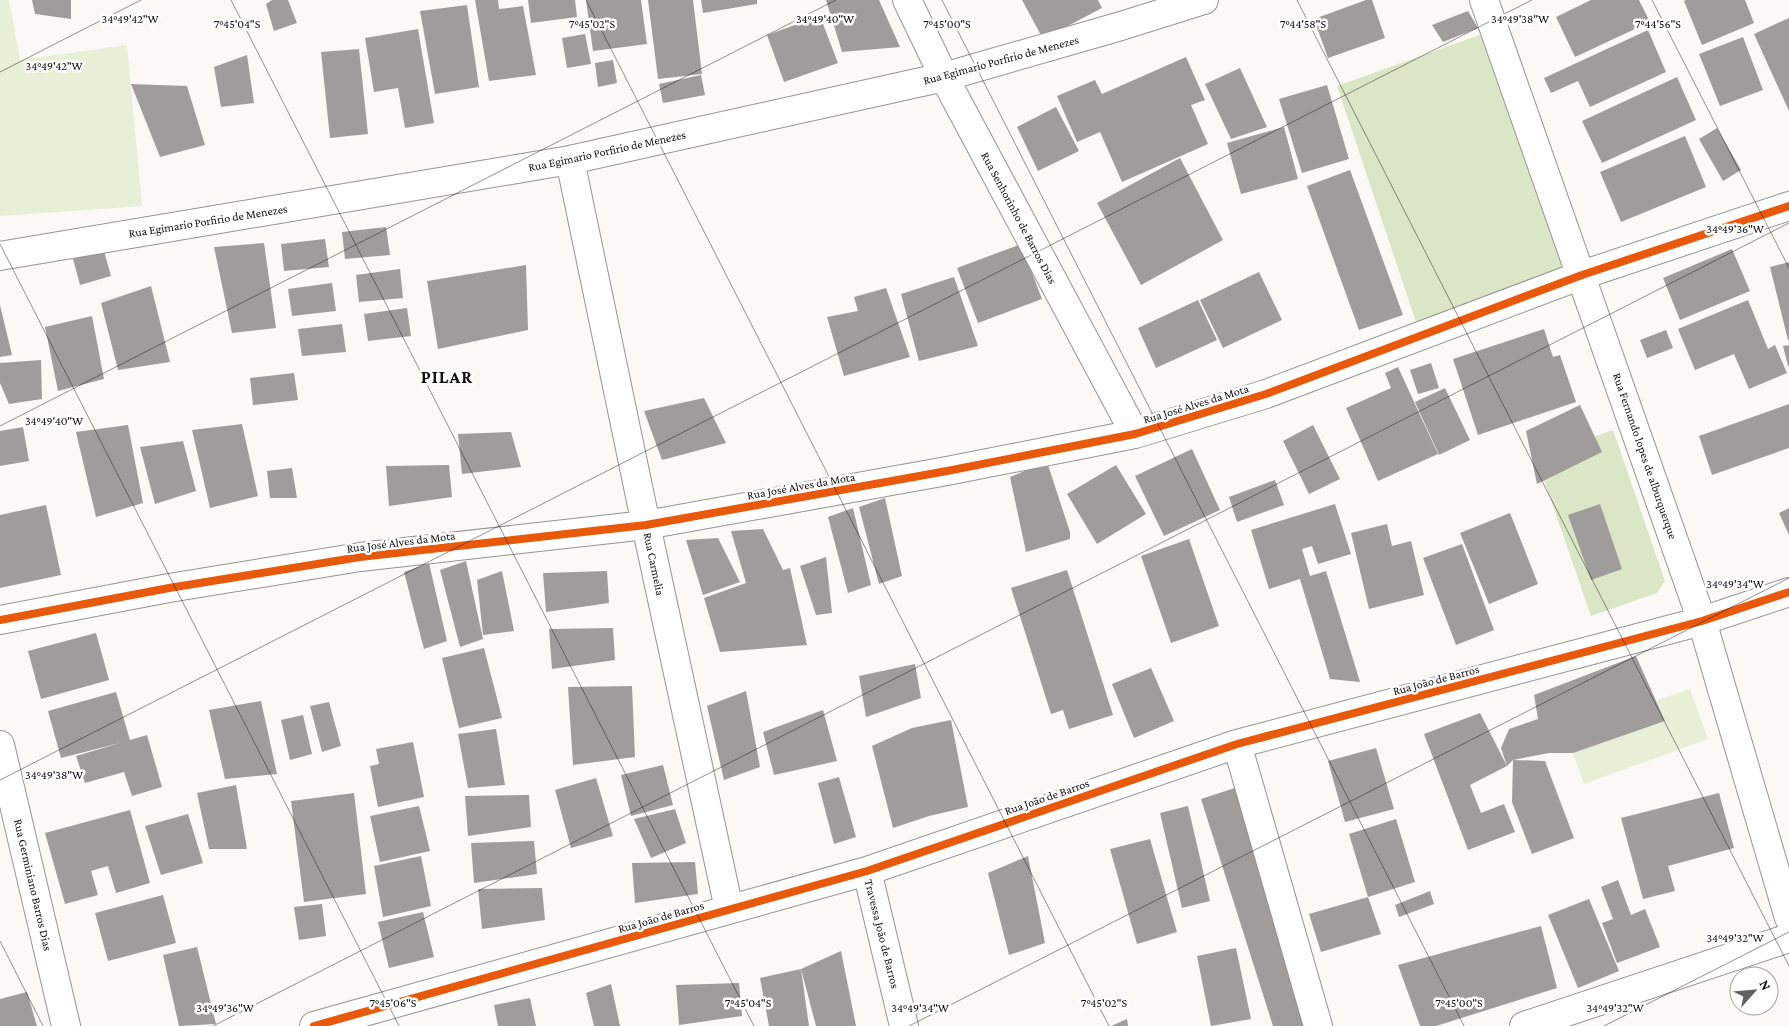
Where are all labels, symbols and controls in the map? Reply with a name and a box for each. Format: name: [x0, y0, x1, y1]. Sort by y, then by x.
text: 34°49'42"W: [101, 12, 159, 26]
text: 34°49'40"W: [796, 12, 854, 26]
text: 34°49'38"W: [1491, 12, 1549, 26]
text: 7°45'04"S: [214, 17, 261, 31]
text: 7°45'02"S: [569, 17, 616, 31]
text: 7°45'00"S: [923, 17, 971, 31]
text: 7°44'58"S: [1280, 17, 1326, 31]
text: 7°44'56"S: [1635, 17, 1681, 31]
street label: Rua Egimario Porfirio de Menezes: [922, 32, 1081, 88]
text: 34°49'42"W: [25, 59, 83, 73]
street label: Rua Egimario Porfirio de Menezes: [527, 127, 687, 175]
street label: Rua Senhorinho de Barros Dias: [978, 150, 1060, 287]
street label: Rua Egimario Porfirio de Menezes: [128, 201, 289, 240]
text: 34°49'36"W: [1706, 222, 1764, 236]
district label: PILAR: [421, 367, 473, 387]
street label: Rua Fernando lopes de alburquerque: [1610, 371, 1680, 541]
street label: Rua José Alves da Mota: [1142, 381, 1251, 427]
text: 34°49'40"W: [25, 414, 83, 428]
street label: Rua José Alves da Mota: [746, 470, 857, 502]
street label: Rua José Alves da Mota: [346, 528, 457, 556]
street label: Rua Carmelia: [640, 531, 668, 597]
text: 34°49'34"W: [1706, 577, 1764, 591]
street label: Rua João de Barros: [1391, 662, 1481, 698]
text: 34°49'38"W: [25, 768, 83, 782]
street label: Rua João de Barros: [1003, 776, 1092, 818]
street label: Rua Germiniano Barros Dias: [11, 818, 55, 953]
street label: Travessa João de Barros: [862, 878, 902, 990]
street label: Rua João de Barros: [616, 898, 706, 936]
text: 34°49'32"W: [1706, 931, 1764, 945]
north arrow: [1729, 966, 1779, 1016]
text: N: [1756, 977, 1775, 993]
text: 7°45'06"S: [370, 996, 417, 1010]
text: 7°45'04"S: [725, 996, 772, 1010]
text: 7°45'02"S: [1081, 996, 1128, 1010]
text: 7°45'00"S: [1435, 996, 1483, 1010]
text: 34°49'36"W: [196, 1001, 254, 1015]
text: 34°49'34"W: [891, 1001, 949, 1015]
text: 34°49'32"W: [1586, 1001, 1644, 1015]

